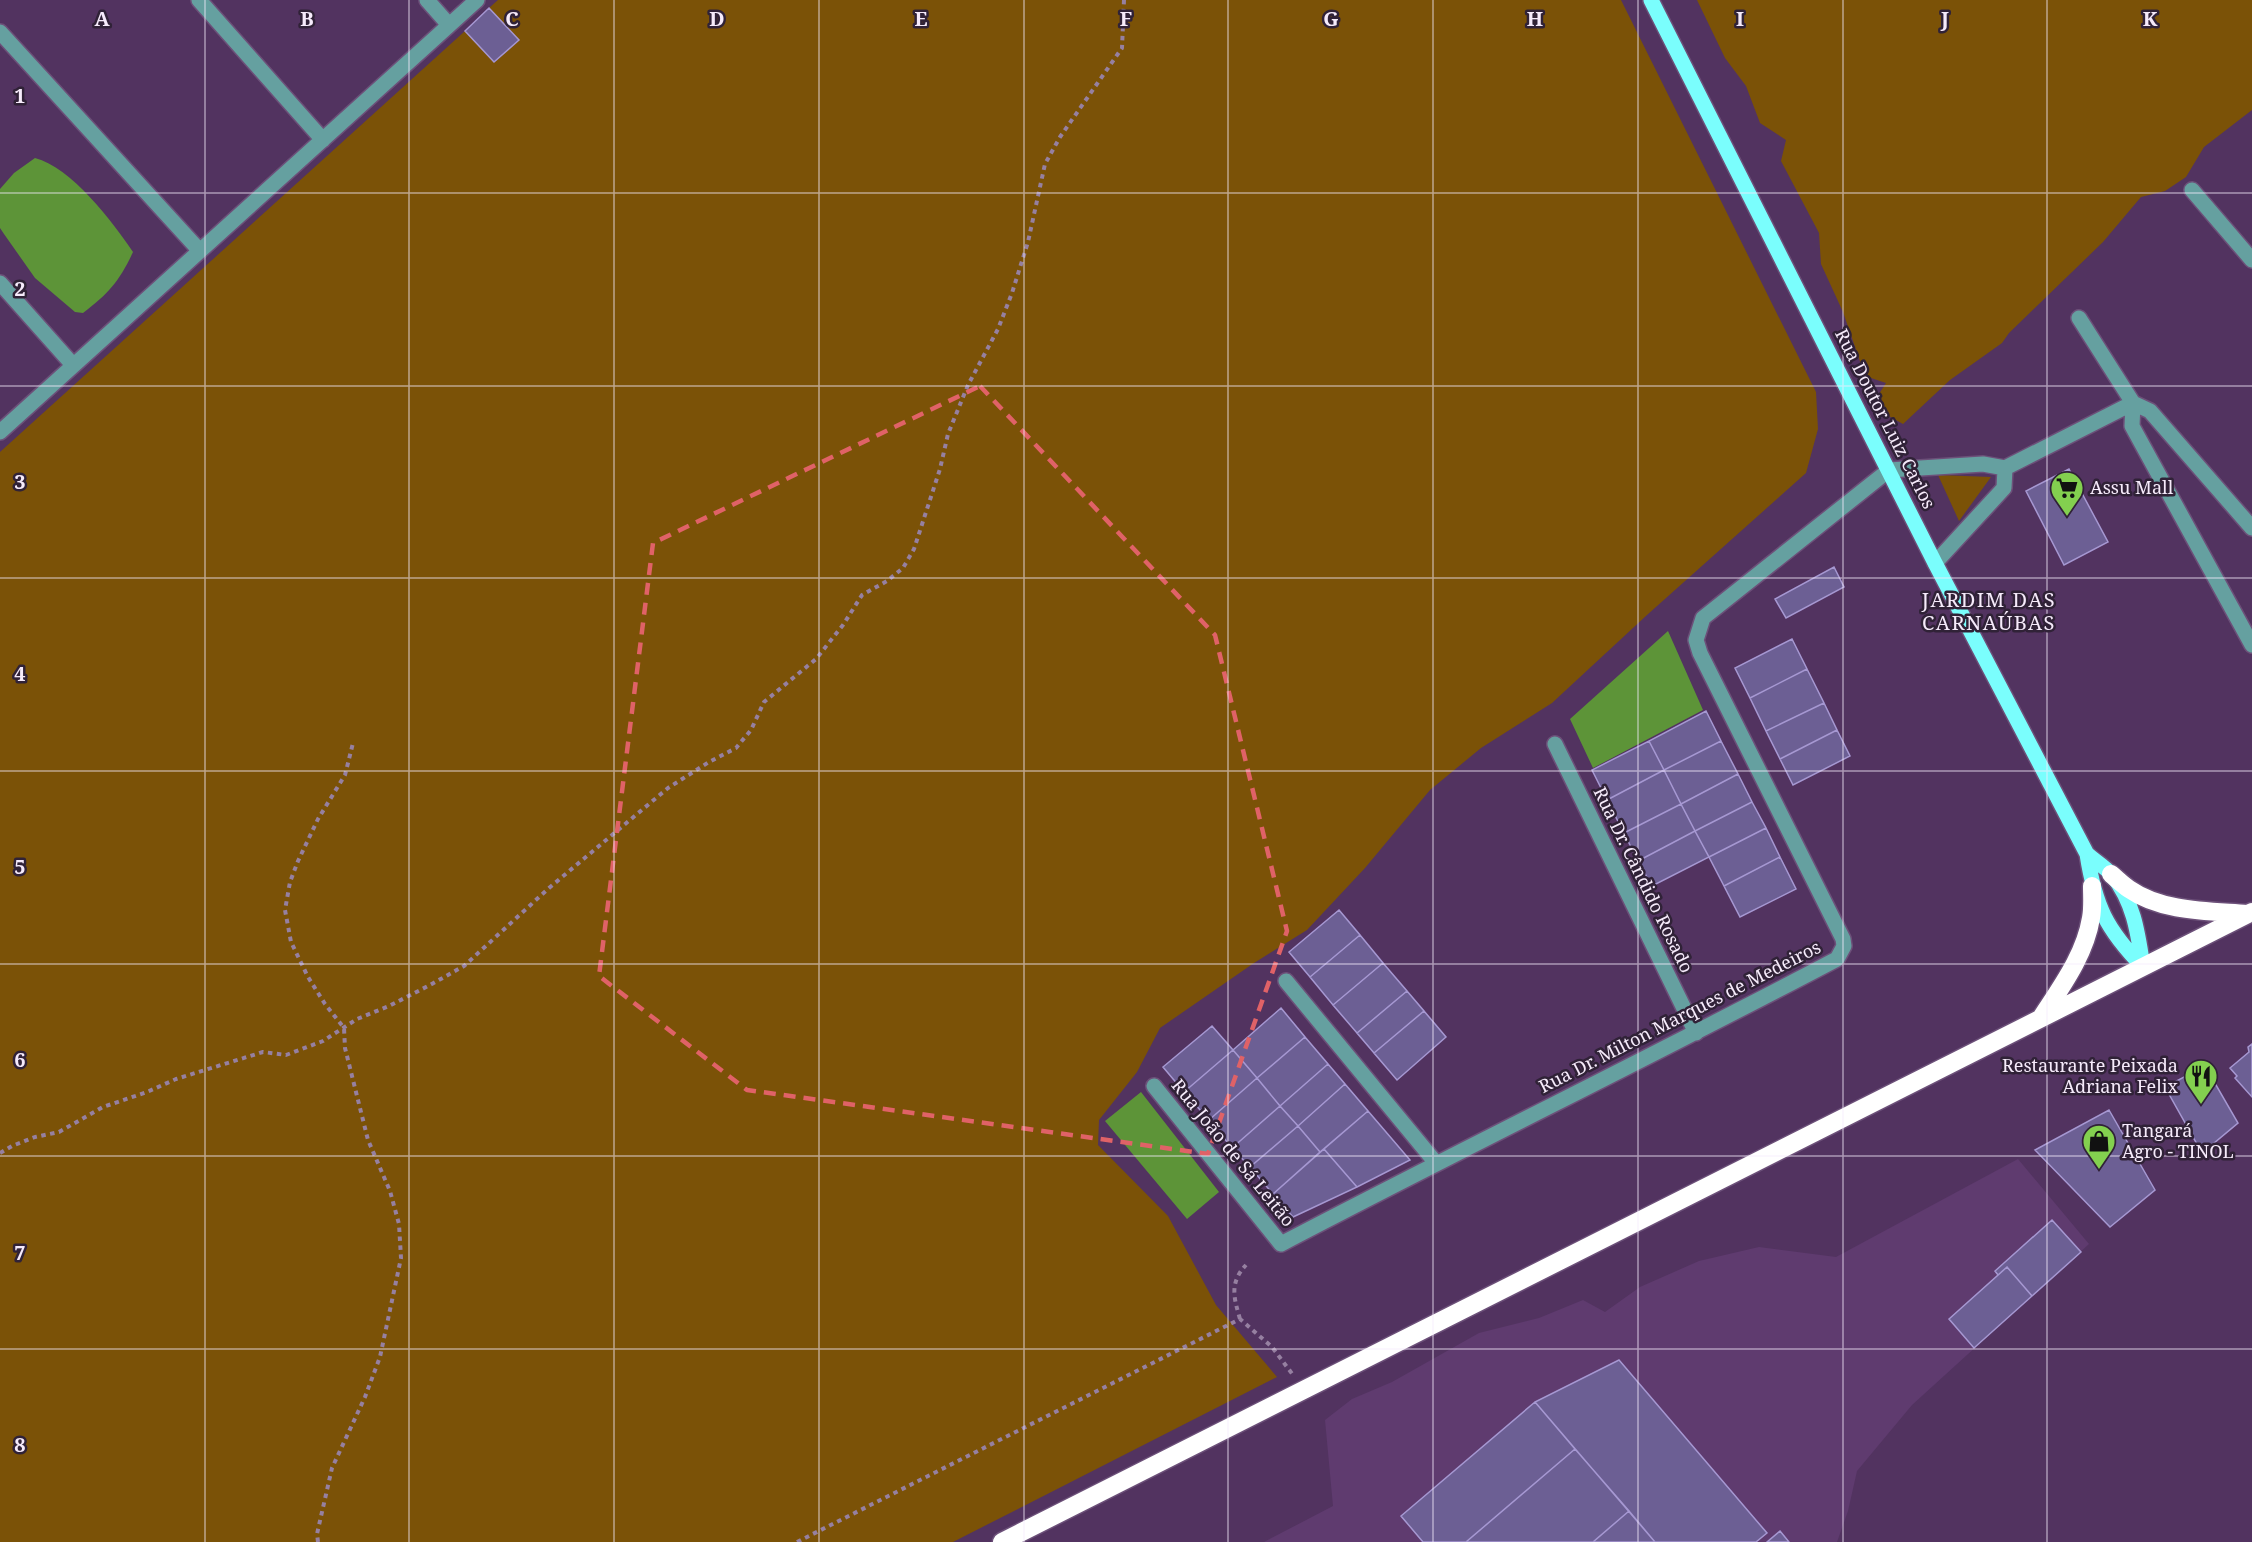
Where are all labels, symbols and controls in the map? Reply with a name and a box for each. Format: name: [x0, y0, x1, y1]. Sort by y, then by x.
text: A: [94, 5, 110, 32]
text: B: [300, 5, 314, 32]
text: C: [505, 5, 519, 32]
text: D: [709, 5, 725, 32]
text: E: [914, 5, 928, 32]
text: F: [1120, 5, 1132, 32]
text: G: [1323, 5, 1339, 32]
text: H: [1527, 5, 1543, 32]
text: I: [1736, 5, 1744, 32]
text: J: [1940, 5, 1949, 32]
text: K: [2143, 5, 2158, 32]
text: 1: [14, 82, 26, 109]
text: 2: [14, 275, 26, 302]
street label: Rua Doutor Luiz Carlos: [1830, 324, 1942, 513]
text: 3: [14, 468, 26, 495]
supermarket icon: Assu Mall: [2049, 470, 2085, 517]
place label: Assu Mall: [2090, 475, 2174, 499]
district label: JARDIM DAS CARNAÚBAS: [1921, 586, 2056, 636]
text: 4: [14, 660, 26, 687]
street label: Rua Dr. Cândido Rosado: [1588, 783, 1699, 977]
text: 5: [14, 853, 26, 880]
street label: Rua Dr. Milton Marques de Medeiros: [1534, 934, 1825, 1098]
text: 6: [14, 1046, 26, 1073]
place label: Restaurante Peixada Adriana Felix: [2002, 1053, 2179, 1098]
restaurant icon: Restaurante Peixada Adriana Felix: [2183, 1058, 2219, 1105]
street label: Rua João de Sá Leitão: [1167, 1074, 1301, 1231]
place label: Tangará Agro - TINOL: [2122, 1118, 2234, 1163]
shop icon: Tangará Agro - TINOL: [2081, 1123, 2117, 1170]
text: 7: [14, 1239, 26, 1266]
text: 8: [14, 1431, 26, 1458]

